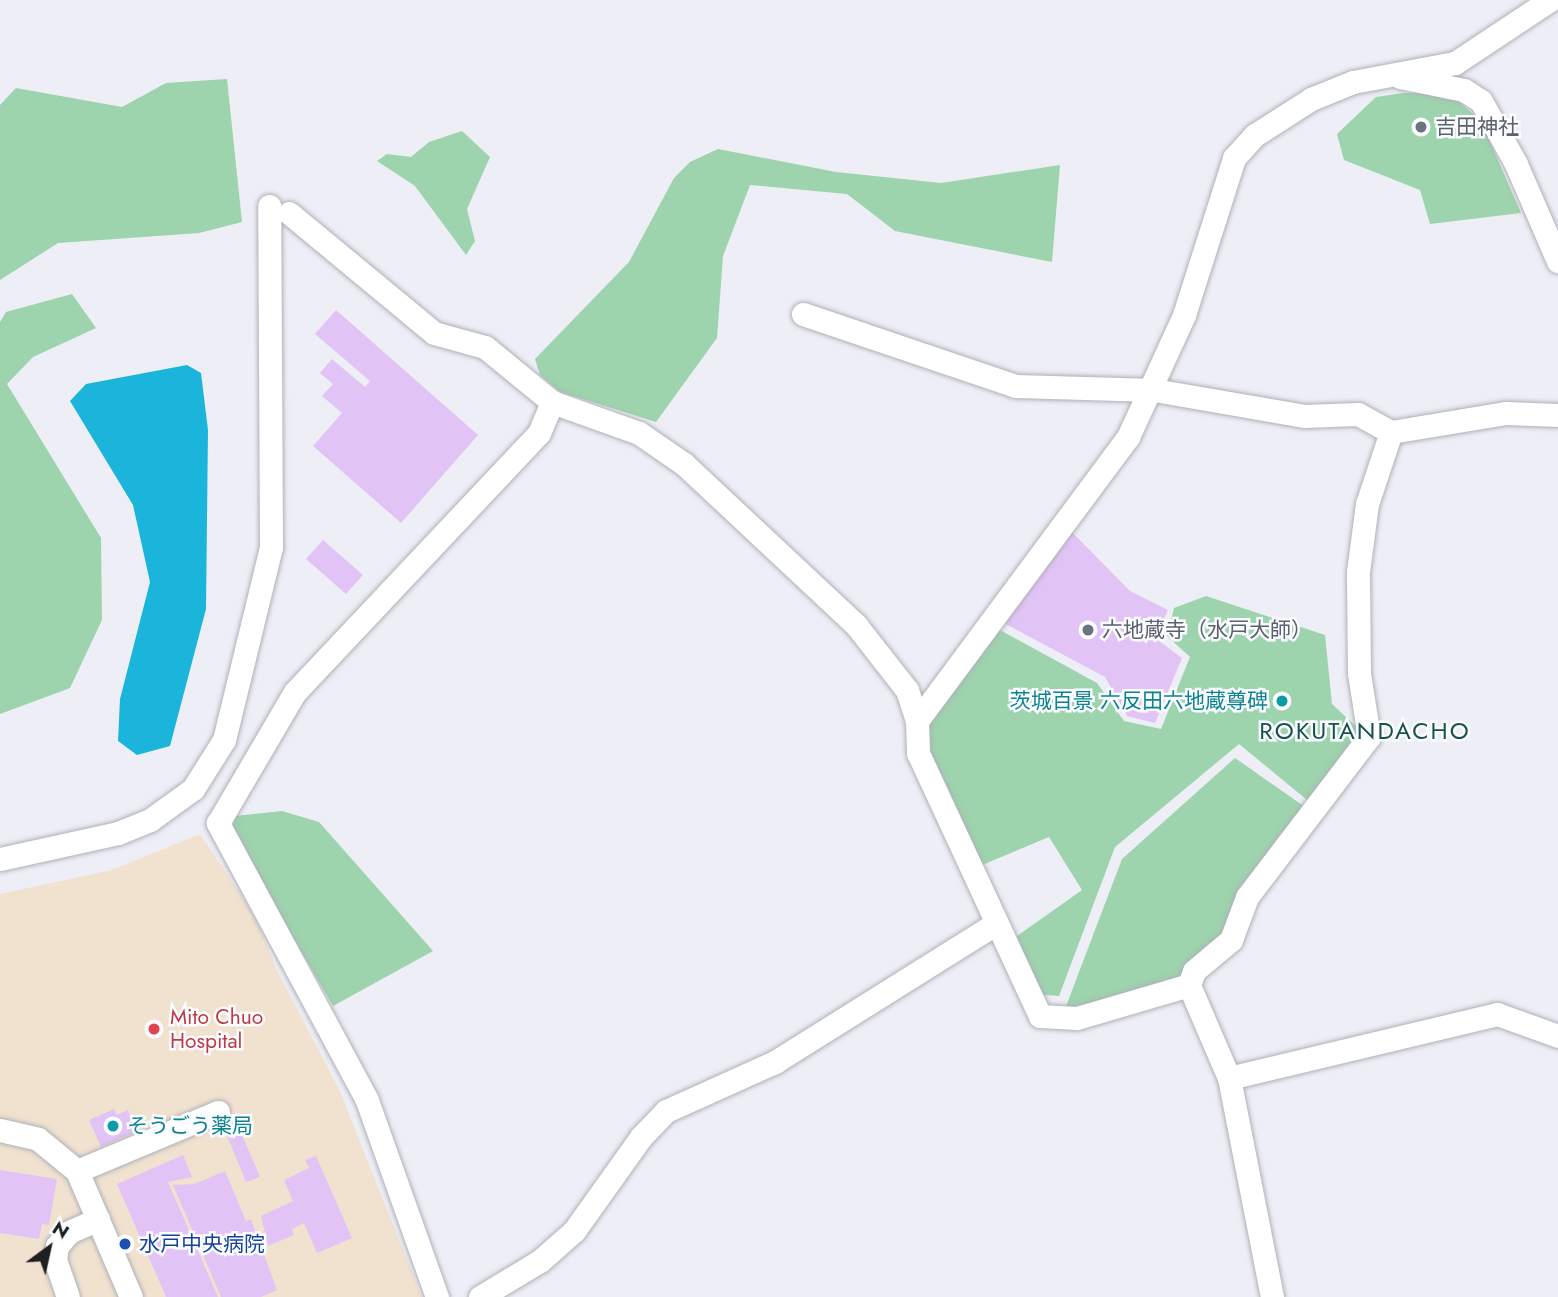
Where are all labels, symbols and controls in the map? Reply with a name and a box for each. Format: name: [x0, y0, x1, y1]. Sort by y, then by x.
place label: 吉田神社: [1435, 114, 1519, 140]
marker: 吉田神社: [1413, 119, 1429, 135]
place label: 六地蔵寺（水戸大師）: [1102, 617, 1312, 643]
marker: 六地蔵寺（水戸大師）: [1080, 622, 1096, 638]
place label: 茨城百景 六反田六地蔵尊碑: [1010, 688, 1268, 714]
marker: 茨城百景 六反田六地蔵尊碑: [1274, 693, 1290, 709]
district label: ROKUTANDACHO: [1261, 717, 1469, 745]
place label: Mito Chuo Hospital: [170, 1004, 263, 1054]
marker: Mito Chuo Hospital: [144, 1019, 164, 1039]
place label: そうごう薬局: [127, 1113, 253, 1139]
marker: そうごう薬局: [105, 1118, 121, 1134]
north arrow: [14, 1213, 84, 1283]
text: N: [47, 1215, 74, 1245]
place label: 水戸中央病院: [139, 1231, 265, 1257]
marker: 水戸中央病院: [117, 1236, 133, 1252]

